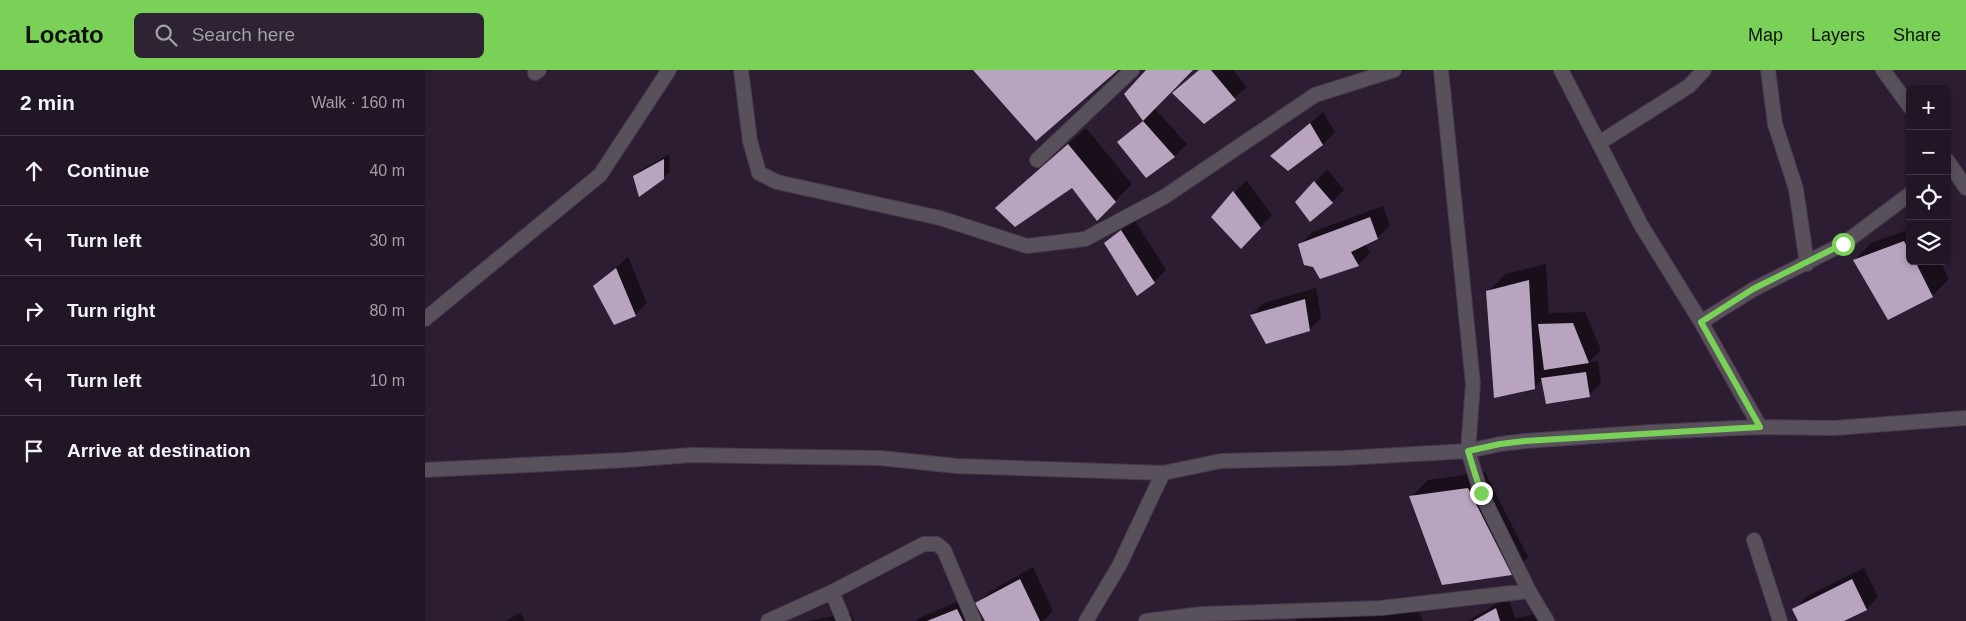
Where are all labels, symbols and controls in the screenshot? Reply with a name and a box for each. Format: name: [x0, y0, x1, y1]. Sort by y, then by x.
search box: [134, 13, 484, 58]
text: Locato: [25, 21, 104, 48]
icon: search: [152, 21, 180, 49]
text: Search here: [192, 24, 295, 45]
text: Map: [1748, 25, 1783, 45]
text: Layers: [1811, 25, 1865, 45]
text: Share: [1893, 25, 1941, 45]
map controls: [1906, 85, 1951, 265]
button: +: [1906, 85, 1951, 130]
text: 2 min: [20, 91, 75, 114]
text: Walk · 160 m: [311, 94, 405, 111]
button: −: [1906, 130, 1951, 175]
icon: ahead: [20, 157, 48, 185]
text: Continue: [67, 160, 149, 181]
text: 40 m: [369, 162, 405, 179]
button: locate: [1906, 175, 1951, 220]
button: layers: [1906, 220, 1951, 265]
icon: left: [20, 227, 48, 255]
text: Turn left: [67, 230, 142, 251]
text: 30 m: [369, 232, 405, 249]
route start: [1832, 233, 1855, 256]
icon: right: [20, 297, 48, 325]
text: Turn right: [67, 300, 155, 321]
text: 80 m: [369, 302, 405, 319]
icon: left: [20, 367, 48, 395]
text: Turn left: [67, 370, 142, 391]
text: 10 m: [369, 372, 405, 389]
icon: arrive: [20, 437, 48, 465]
text: Arrive at destination: [67, 440, 251, 461]
route end: [1470, 482, 1493, 505]

